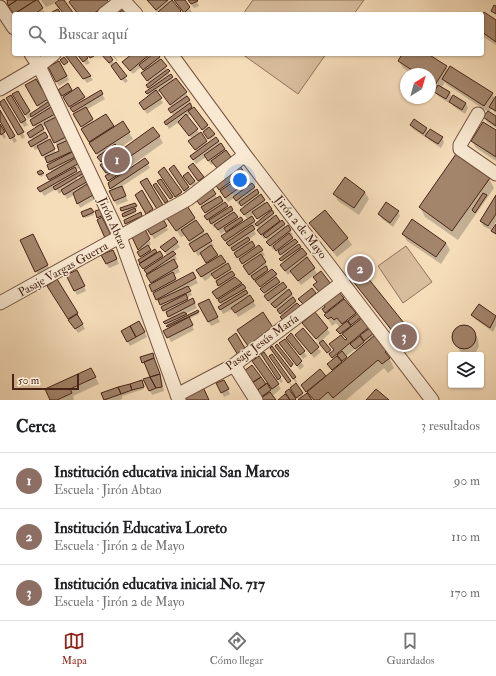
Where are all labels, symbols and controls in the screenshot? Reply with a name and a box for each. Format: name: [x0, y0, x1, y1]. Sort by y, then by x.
search box: [12, 12, 484, 56]
icon: search: [26, 23, 48, 45]
text: Buscar aquí: [58, 25, 127, 44]
north arrow: [400, 68, 436, 104]
pin: 1: [104, 145, 130, 175]
your location: [230, 170, 250, 190]
street label: Jirón 2 de Mayo: [271, 192, 330, 262]
street label: Jirón Abtao: [94, 194, 131, 252]
street label: Pasaje Vargas Guerra: [16, 238, 112, 300]
pin: 2: [347, 254, 373, 284]
street label: Pasaje Jesús María: [223, 310, 303, 374]
pin: 3: [391, 322, 417, 352]
map controls: [448, 352, 484, 388]
button: layers: [448, 352, 484, 388]
scale bar: [12, 372, 79, 391]
text: 50 m: [18, 374, 39, 387]
text: Cerca: [16, 416, 56, 437]
text: 3 resultados: [421, 418, 480, 434]
text: Institución educativa inicial San Marcos: [54, 463, 289, 482]
text: 1: [27, 473, 31, 489]
text: 90 m: [454, 473, 480, 489]
text: Escuela · Jirón Abtao: [54, 482, 162, 498]
text: Institución Educativa Loreto: [54, 519, 227, 538]
text: 2: [26, 529, 32, 545]
text: 110 m: [451, 529, 480, 545]
text: Escuela · Jirón 2 de Mayo: [54, 538, 185, 554]
text: Institución educativa inicial No. 717: [54, 575, 265, 594]
text: 3: [27, 585, 32, 601]
text: 170 m: [450, 585, 480, 601]
text: Escuela · Jirón 2 de Mayo: [54, 594, 185, 610]
tab: Mapa: [62, 630, 87, 667]
tab: Cómo llegar: [210, 630, 263, 667]
tab: Guardados: [387, 630, 434, 667]

